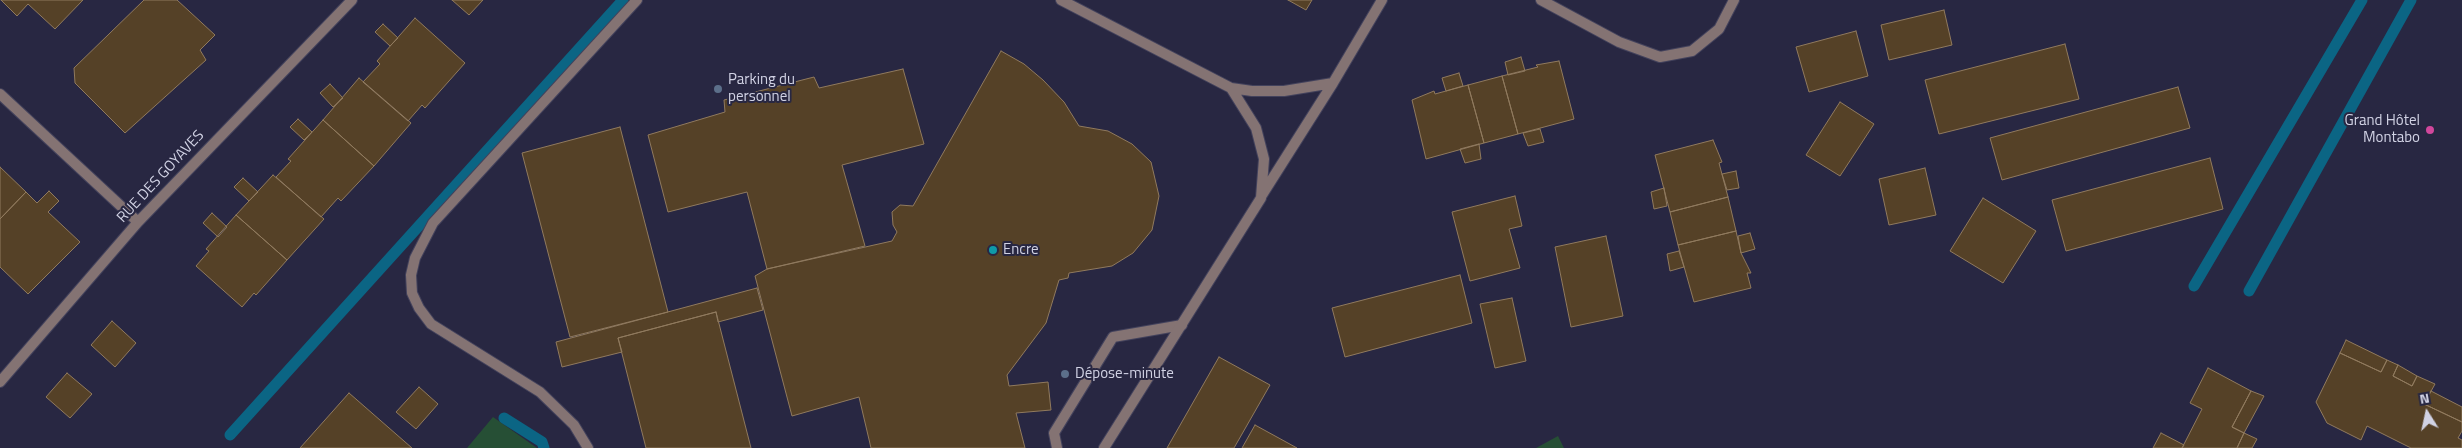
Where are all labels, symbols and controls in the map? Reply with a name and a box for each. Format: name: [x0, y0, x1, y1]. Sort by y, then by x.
place label: Parking du personnel: [728, 71, 795, 106]
marker: Parking du personnel: [712, 83, 724, 95]
place label: Grand Hôtel Montabo: [2345, 112, 2420, 147]
marker: Grand Hôtel Montabo: [2424, 124, 2436, 136]
street label: RUE DES GOYAVES: [114, 127, 208, 227]
place label: Encre: [1003, 241, 1039, 259]
marker: Encre: [987, 244, 999, 256]
place label: Dépose-minute: [1075, 365, 1174, 383]
marker: Dépose-minute: [1059, 368, 1071, 380]
text: N: [2418, 387, 2431, 409]
north arrow: [2402, 388, 2452, 438]

